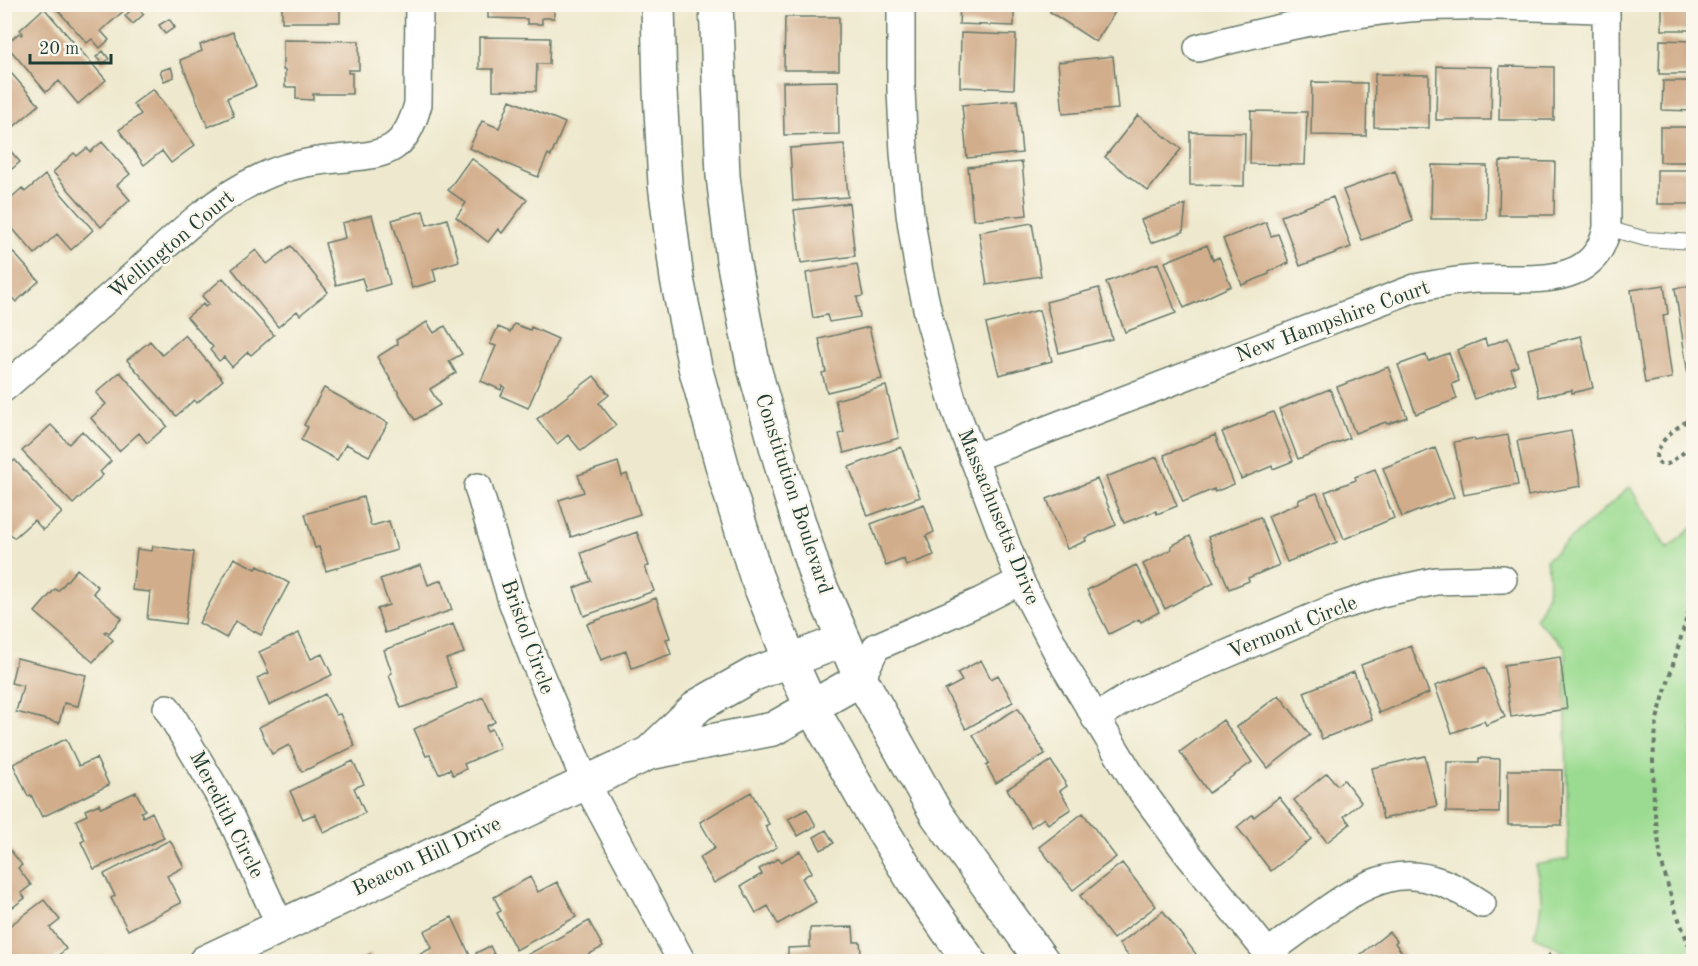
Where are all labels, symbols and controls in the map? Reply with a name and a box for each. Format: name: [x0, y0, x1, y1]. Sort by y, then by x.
scale bar: [30, 27, 111, 65]
text: 20 m: [39, 40, 79, 58]
street label: Wellington Court: [105, 187, 239, 303]
street label: New Hampshire Court: [1233, 277, 1433, 367]
street label: Constitution Boulevard: [751, 391, 835, 597]
street label: Massachusetts Drive: [953, 426, 1043, 608]
street label: Bristol Circle: [497, 577, 557, 697]
street label: Vermont Circle: [1226, 593, 1360, 663]
street label: Meredith Circle: [185, 748, 267, 882]
street label: Beacon Hill Drive: [350, 813, 504, 901]

